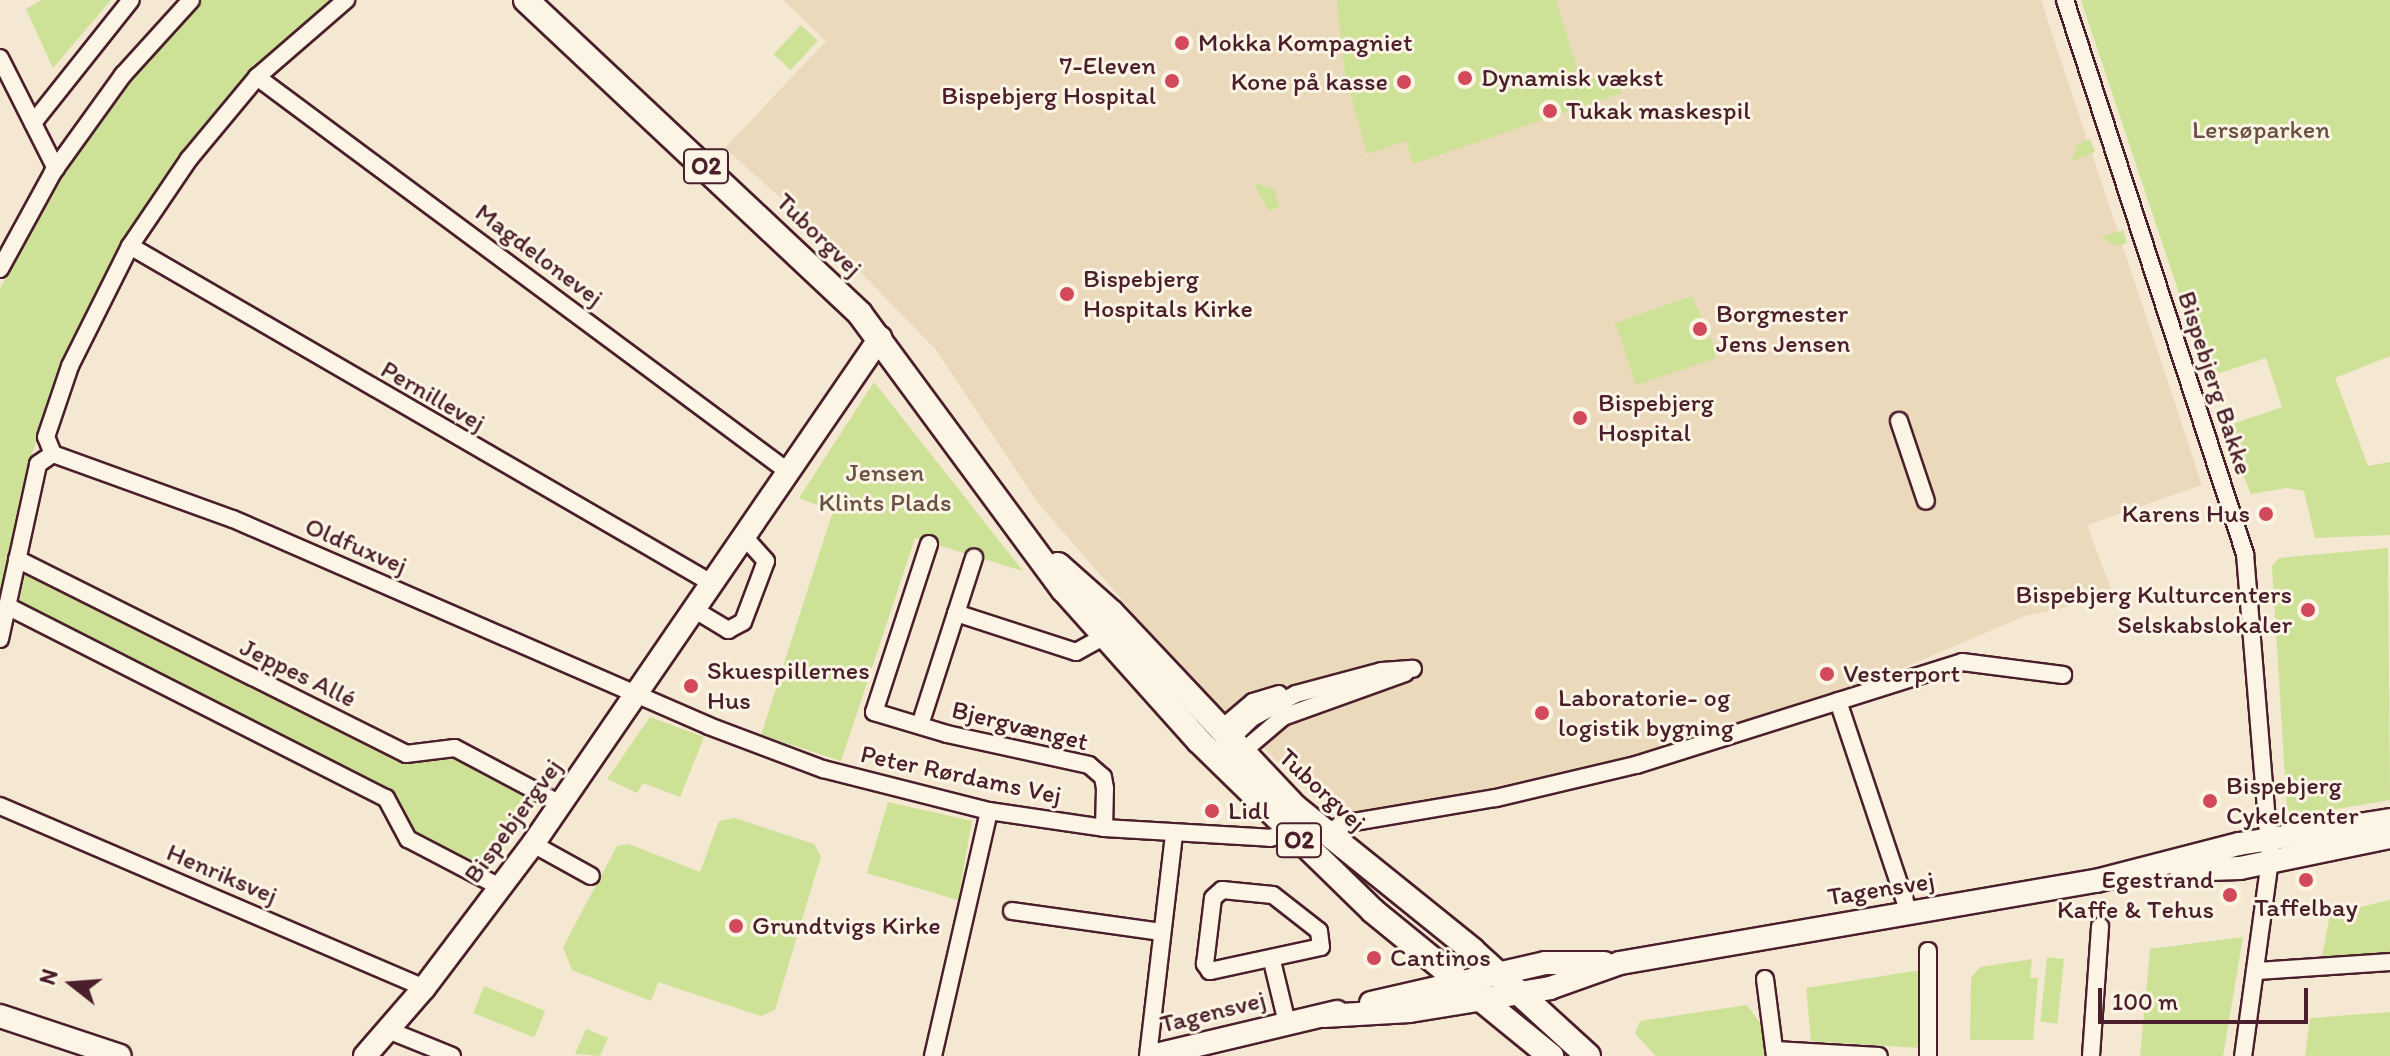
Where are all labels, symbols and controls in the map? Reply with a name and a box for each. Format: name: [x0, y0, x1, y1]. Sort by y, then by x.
place label: Mokka Kompagniet: [1198, 27, 1411, 59]
marker: Mokka Kompagniet: [1173, 34, 1191, 52]
place label: 7-Eleven Bispebjerg Hospital: [941, 50, 1156, 112]
place label: Dynamisk vækst: [1481, 62, 1663, 94]
place label: Kone på kasse: [1230, 66, 1388, 98]
marker: Dynamisk vækst: [1456, 69, 1474, 87]
marker: 7-Eleven Bispebjerg Hospital: [1163, 72, 1181, 90]
marker: Kone på kasse: [1395, 73, 1413, 91]
place label: Tukak maskespil: [1566, 95, 1750, 127]
marker: Tukak maskespil: [1541, 102, 1559, 120]
park label: Lersøparken: [2192, 114, 2330, 146]
road number: O2: [682, 146, 730, 186]
street label: Tuborgvej: [769, 186, 869, 284]
street label: Magdelonevej: [469, 197, 609, 313]
place label: Bispebjerg Hospitals Kirke: [1083, 263, 1253, 324]
marker: Bispebjerg Hospitals Kirke: [1058, 285, 1076, 303]
street label: Bispebjerg Bakke: [2171, 287, 2259, 479]
place label: Borgmester Jens Jensen: [1716, 298, 1852, 360]
marker: Borgmester Jens Jensen: [1691, 320, 1709, 338]
street label: Pernillevej: [375, 354, 491, 438]
place label: Bispebjerg Hospital: [1598, 387, 1714, 448]
marker: Bispebjerg Hospital: [1569, 407, 1591, 429]
park label: Jensen Klints Plads: [818, 457, 952, 518]
place label: Karens Hus: [2122, 498, 2250, 530]
marker: Karens Hus: [2257, 505, 2275, 523]
street label: Oldfuxvej: [300, 511, 412, 581]
place label: Bispebjerg Kulturcenters Selskabslokaler: [2015, 579, 2292, 640]
marker: Bispebjerg Kulturcenters Selskabslokaler: [2299, 601, 2317, 619]
street label: Jeppes Allé: [235, 631, 361, 715]
place label: Skuespillernes Hus: [707, 655, 870, 716]
place label: Vesterport: [1843, 658, 1960, 690]
marker: Vesterport: [1818, 665, 1836, 683]
marker: Skuespillernes Hus: [682, 677, 700, 695]
place label: Laboratorie- og logistik bygning: [1558, 682, 1733, 744]
street label: Bjergvænget: [948, 694, 1092, 758]
marker: Laboratorie- og logistik bygning: [1533, 704, 1551, 722]
street label: Peter Rørdams Vej: [858, 739, 1064, 811]
street label: Tuborgvej: [1272, 742, 1372, 838]
street label: Bispebjergvej: [457, 752, 569, 890]
place label: Bispebjerg Cykelcenter: [2226, 770, 2359, 832]
marker: Bispebjerg Cykelcenter: [2201, 792, 2219, 810]
place label: Lidl: [1228, 795, 1269, 827]
marker: Lidl: [1203, 802, 1221, 820]
road number: O2: [1275, 820, 1323, 860]
street label: Henriksvej: [162, 837, 282, 911]
place label: Egestrand Kaffe & Tehus: [2060, 864, 2214, 926]
street label: Tagensvej: [1825, 865, 1937, 913]
marker: Taffelbay: [2297, 871, 2315, 889]
marker: Egestrand Kaffe & Tehus: [2221, 886, 2239, 904]
place label: Taffelbay: [2254, 892, 2358, 924]
place label: Grundtvigs Kirke: [752, 910, 941, 942]
marker: Grundtvigs Kirke: [727, 917, 745, 935]
place label: Cantinos: [1390, 942, 1491, 974]
north arrow: [32, 944, 112, 1024]
marker: Cantinos: [1365, 949, 1383, 967]
text: N: [33, 966, 64, 988]
scale bar: [2102, 972, 2312, 1022]
street label: Tagensvej: [1157, 984, 1269, 1040]
text: 100 m: [2112, 987, 2178, 1016]

